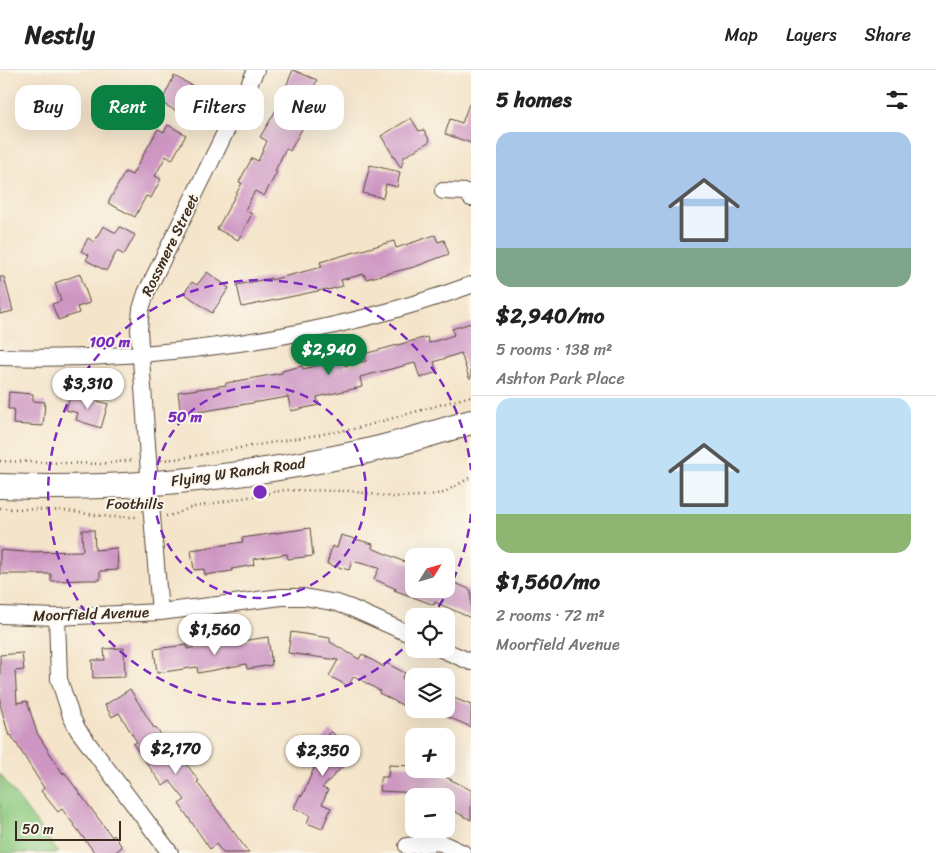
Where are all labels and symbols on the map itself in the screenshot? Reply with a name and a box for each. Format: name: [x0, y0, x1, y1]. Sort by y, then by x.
street label: Rossmere Street: [134, 189, 206, 301]
text: 100 m: [90, 329, 131, 355]
pin: $2,940: [288, 334, 370, 376]
pin: $3,310: [47, 368, 129, 410]
text: 50 m: [168, 404, 203, 430]
street label: Flying W Ranch Road: [169, 450, 308, 494]
centre of rings: [251, 483, 269, 501]
street label: Foothills: [106, 491, 164, 517]
north arrow: [405, 548, 455, 598]
street label: Moorfield Avenue: [33, 599, 149, 629]
pin: $1,560: [174, 614, 256, 656]
pin: $2,170: [135, 732, 217, 775]
pin: $2,350: [282, 734, 364, 777]
scale bar: [15, 818, 121, 841]

